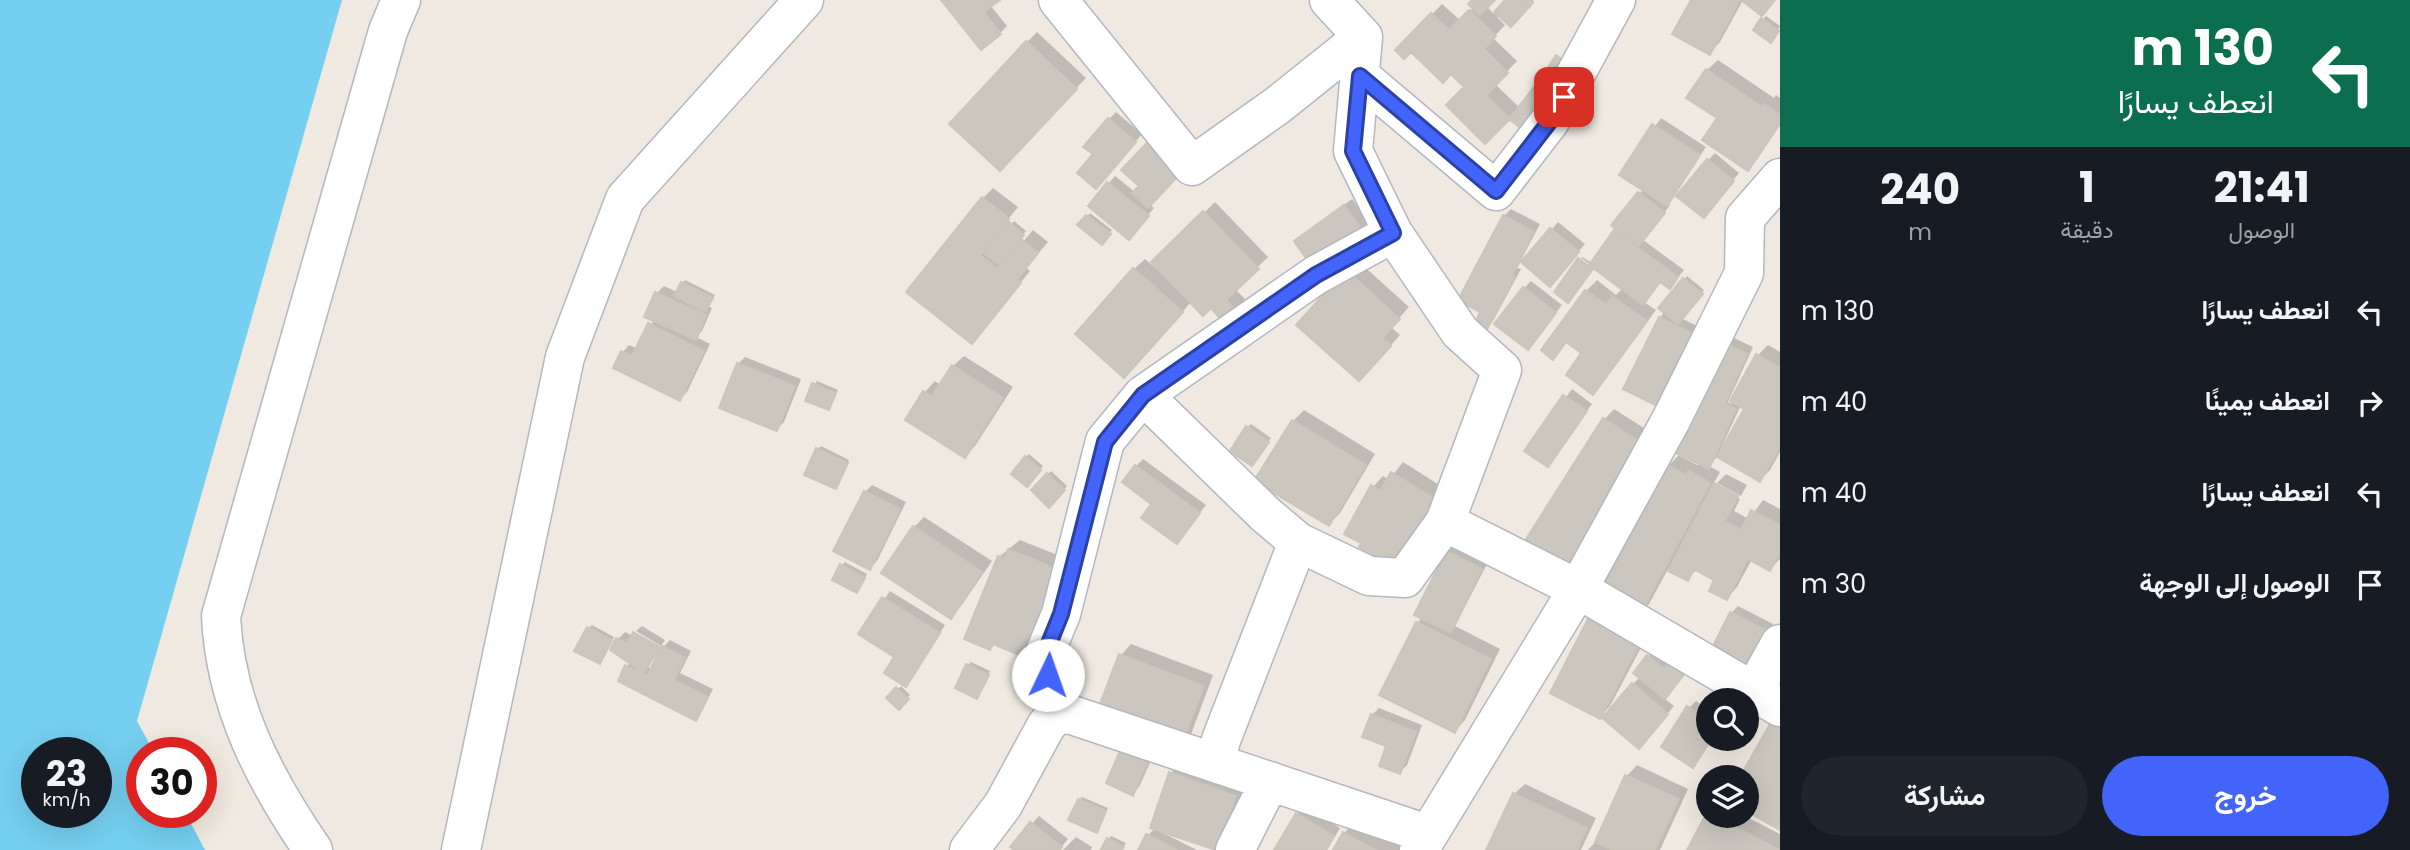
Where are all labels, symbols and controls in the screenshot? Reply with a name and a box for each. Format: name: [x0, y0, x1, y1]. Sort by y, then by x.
text: 130 m: [2132, 14, 2274, 82]
icon: left: [2298, 28, 2389, 119]
pin: [1534, 67, 1594, 127]
icon: arrive: [1545, 78, 1583, 116]
text: انعطف يسارًا: [2118, 79, 2274, 124]
text: 1: [2079, 158, 2095, 217]
text: 21:41: [2214, 158, 2310, 217]
text: 240: [1880, 160, 1960, 219]
text: دقيقة: [2060, 214, 2114, 246]
text: الوصول: [2229, 214, 2295, 246]
text: m: [1908, 216, 1932, 248]
text: انعطف يسارًا: [2201, 292, 2330, 328]
text: 130 m: [1801, 293, 1875, 329]
icon: left: [2351, 293, 2389, 331]
text: انعطف يمينًا: [2205, 383, 2330, 419]
text: 40 m: [1801, 384, 1867, 420]
icon: right: [2351, 384, 2389, 422]
text: انعطف يسارًا: [2201, 474, 2330, 510]
text: 40 m: [1801, 475, 1867, 511]
icon: left: [2351, 475, 2389, 513]
text: الوصول إلى الوجهة: [2139, 565, 2330, 601]
text: 30 m: [1801, 566, 1866, 602]
icon: arrive: [2351, 566, 2389, 604]
position arrow: [1011, 638, 1085, 712]
map controls: [1696, 688, 1759, 828]
button: search: [1696, 688, 1759, 751]
speed limit sign: 30: [126, 737, 217, 828]
text: 23: [46, 749, 87, 798]
button: مشاركة: [1801, 756, 2088, 836]
button: خروج: [2102, 756, 2389, 836]
button: layers: [1696, 765, 1759, 828]
text: km/h: [43, 787, 90, 812]

